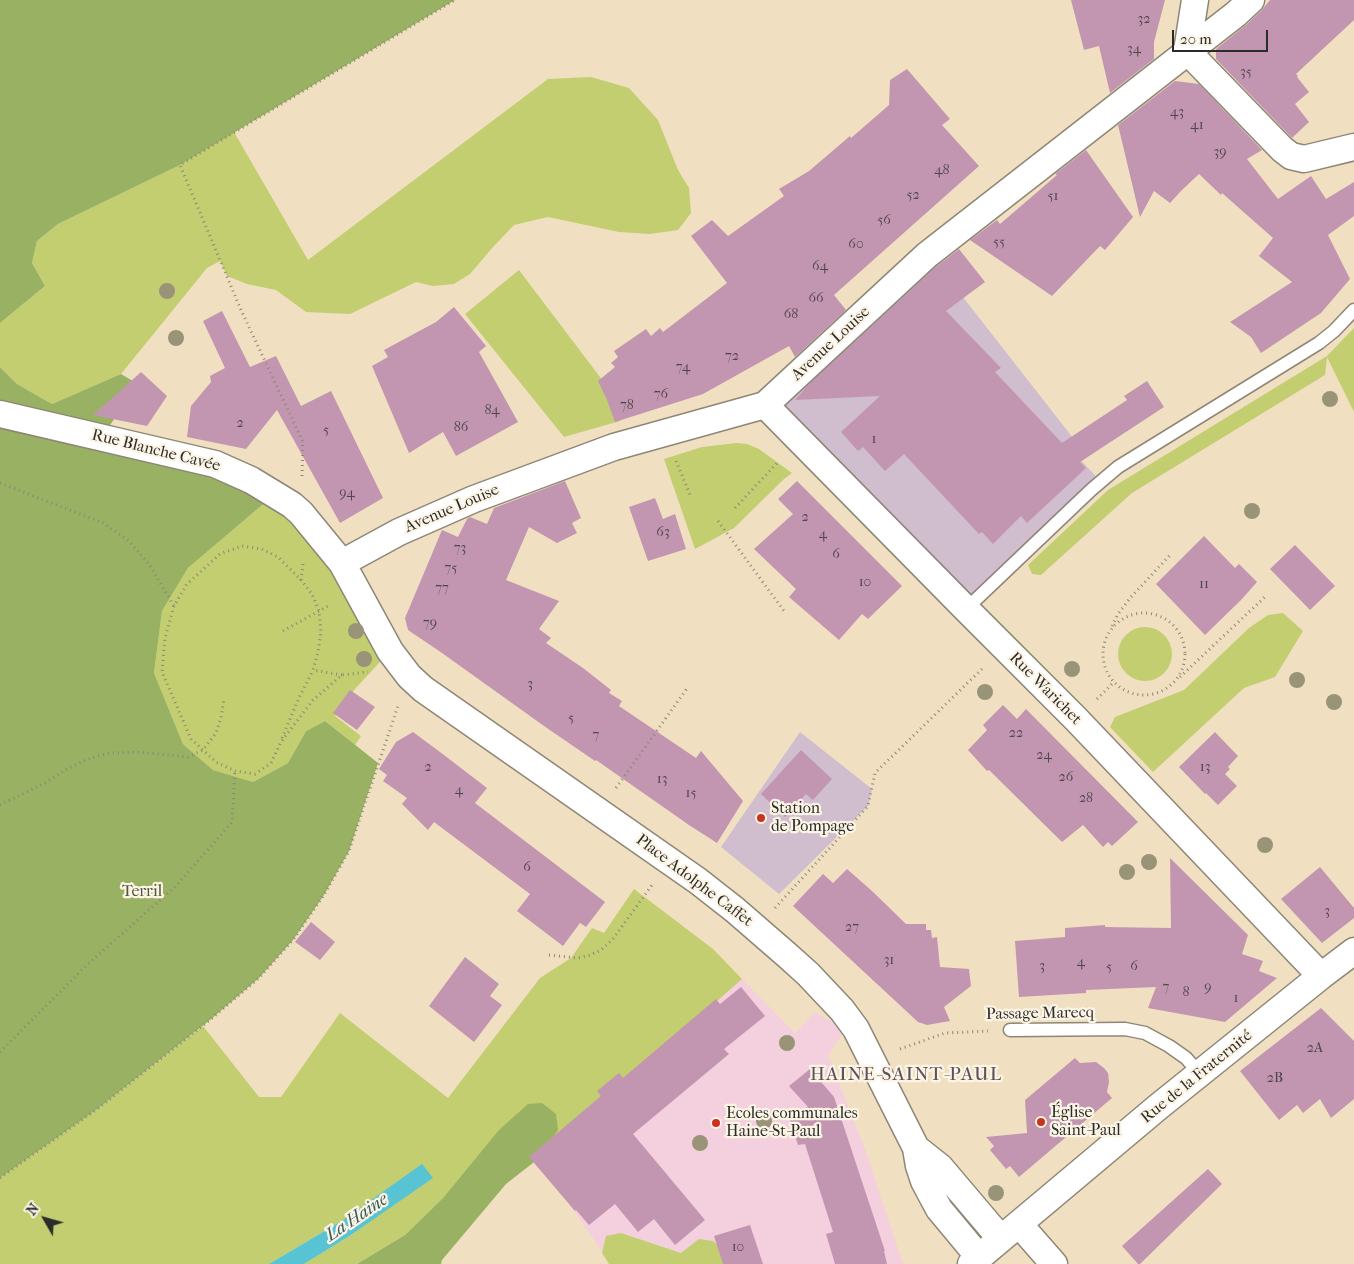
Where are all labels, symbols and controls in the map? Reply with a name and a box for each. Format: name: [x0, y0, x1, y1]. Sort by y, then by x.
house number: 32: [1138, 12, 1150, 28]
scale bar: [1174, 20, 1270, 52]
text: 20 m: [1180, 30, 1212, 48]
house number: 34: [1127, 42, 1141, 58]
house number: 35: [1240, 65, 1252, 81]
house number: 43: [1170, 105, 1184, 121]
house number: 41: [1190, 118, 1204, 134]
house number: 39: [1213, 145, 1227, 161]
house number: 48: [934, 163, 950, 179]
house number: 52: [906, 188, 920, 204]
house number: 51: [1047, 189, 1059, 205]
house number: 56: [877, 213, 891, 229]
house number: 55: [993, 235, 1005, 251]
house number: 60: [848, 237, 864, 253]
house number: 64: [812, 259, 828, 275]
house number: 66: [808, 291, 824, 307]
street label: Avenue Louise: [788, 303, 874, 385]
house number: 68: [784, 307, 798, 323]
house number: 72: [725, 349, 739, 365]
house number: 74: [676, 360, 690, 376]
house number: 76: [654, 387, 668, 403]
house number: 78: [620, 398, 634, 414]
house number: 84: [484, 403, 500, 419]
house number: 2: [236, 416, 244, 432]
house number: 86: [454, 420, 468, 436]
house number: 5: [323, 423, 329, 439]
street label: Rue Blanche Cavée: [90, 426, 222, 476]
house number: 1: [872, 432, 876, 448]
street label: Avenue Louise: [402, 481, 502, 537]
house number: 94: [339, 486, 355, 502]
house number: 2: [801, 510, 809, 526]
house number: 63: [656, 525, 670, 541]
house number: 4: [819, 527, 827, 543]
house number: 73: [454, 541, 466, 557]
house number: 6: [832, 547, 840, 563]
house number: 75: [445, 561, 457, 577]
house number: 10: [859, 575, 871, 591]
house number: 11: [1199, 577, 1209, 593]
house number: 77: [435, 581, 449, 597]
house number: 79: [423, 616, 437, 632]
street label: Rue Warichet: [1005, 649, 1085, 729]
house number: 3: [527, 677, 533, 693]
house number: 5: [568, 711, 574, 727]
house number: 22: [1009, 726, 1023, 742]
house number: 7: [593, 728, 599, 744]
house number: 24: [1036, 748, 1052, 764]
house number: 2: [424, 760, 432, 776]
house number: 13: [1200, 760, 1210, 776]
house number: 26: [1059, 770, 1073, 786]
house number: 13: [657, 772, 667, 788]
house number: 4: [455, 783, 463, 799]
house number: 15: [686, 786, 696, 802]
house number: 28: [1079, 791, 1093, 807]
place label: Station de Pompage: [771, 799, 854, 837]
marker: Station de Pompage: [755, 812, 767, 824]
street label: Place Adolphe Caffet: [632, 831, 756, 931]
house number: 6: [523, 860, 531, 876]
park label: Terril: [122, 882, 162, 902]
house number: 3: [1324, 904, 1330, 920]
house number: 27: [845, 920, 859, 936]
house number: 31: [884, 953, 894, 969]
house number: 4: [1077, 955, 1085, 971]
house number: 3: [1039, 959, 1045, 975]
house number: 6: [1130, 959, 1138, 975]
house number: 5: [1106, 960, 1112, 976]
house number: 7: [1163, 980, 1169, 996]
house number: 9: [1204, 980, 1212, 996]
house number: 8: [1182, 985, 1190, 1001]
house number: 1: [1234, 991, 1238, 1007]
street label: Passage Marecq: [986, 1003, 1094, 1025]
street label: Rue de la Fraternité: [1137, 1026, 1257, 1128]
house number: 2A: [1307, 1041, 1323, 1057]
district label: HAINE-SAINT-PAUL: [808, 1064, 1004, 1086]
house number: 2B: [1267, 1071, 1283, 1087]
place label: Église Saint-Paul: [1051, 1103, 1121, 1141]
place label: Ecoles communales Haine-St-Paul: [726, 1104, 858, 1142]
marker: Église Saint-Paul: [1035, 1116, 1047, 1128]
marker: Ecoles communales Haine-St-Paul: [710, 1117, 722, 1129]
water label: La Haine: [322, 1189, 392, 1247]
north arrow: [20, 1194, 70, 1244]
text: N: [23, 1200, 43, 1219]
house number: 10: [732, 1240, 744, 1256]

